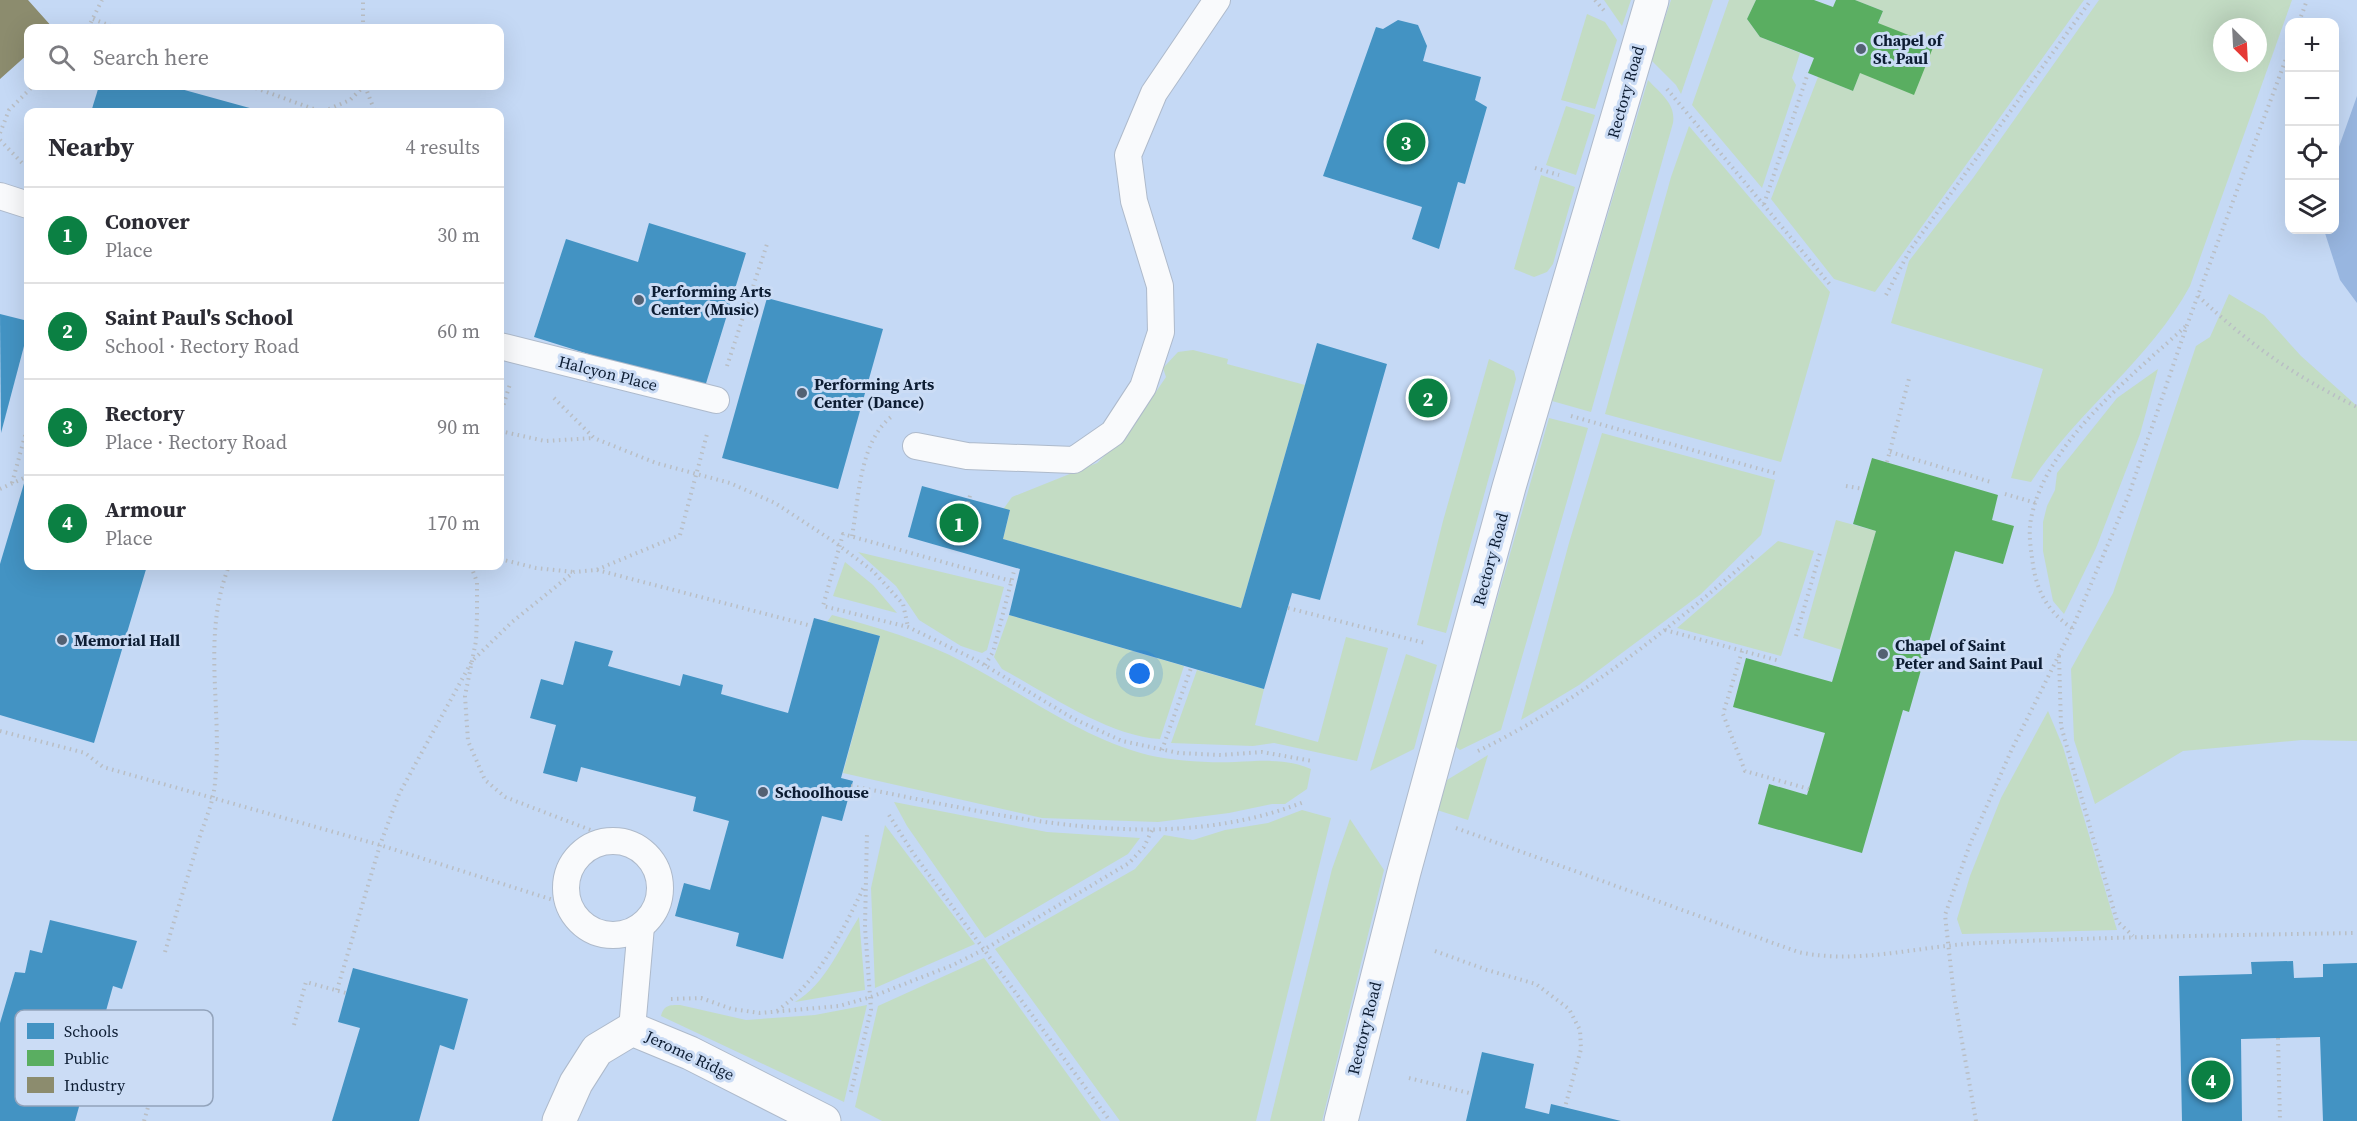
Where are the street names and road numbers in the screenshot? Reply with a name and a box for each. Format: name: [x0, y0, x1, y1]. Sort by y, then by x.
street label: Rectory Road: [1601, 43, 1649, 141]
street label: Halcyon Place: [556, 350, 660, 396]
street label: Rectory Road: [1467, 510, 1513, 608]
street label: Rectory Road: [1342, 979, 1386, 1077]
street label: Jerome Ridge: [641, 1024, 738, 1085]

